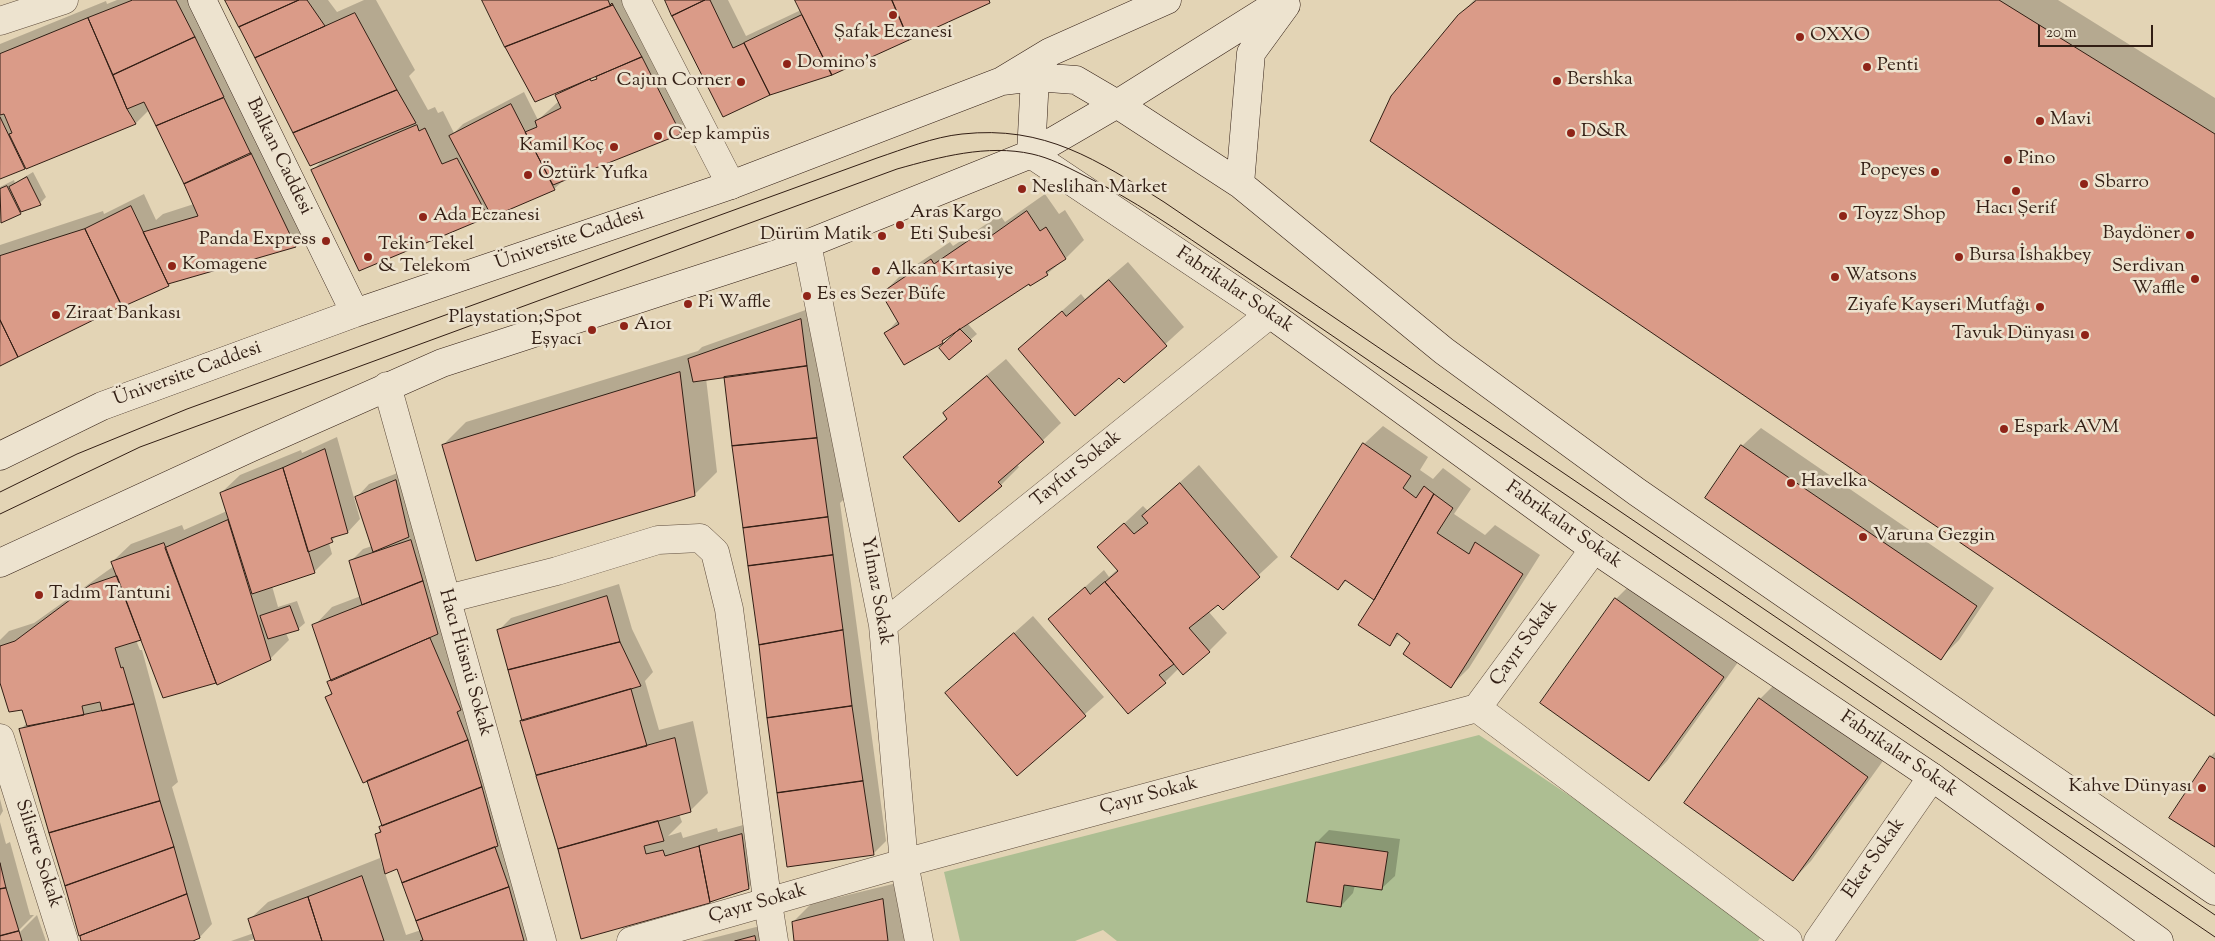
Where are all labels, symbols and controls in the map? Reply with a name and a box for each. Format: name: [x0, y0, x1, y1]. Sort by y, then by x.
marker: Şafak Eczanesi: [887, 9, 899, 21]
scale bar: [2040, 15, 2155, 47]
place label: Şafak Eczanesi: [834, 23, 952, 45]
text: 20 m: [2046, 23, 2077, 44]
place label: OXXO: [1810, 26, 1870, 48]
marker: OXXO: [1794, 31, 1806, 43]
place label: Domino's: [797, 53, 876, 75]
place label: Penti: [1877, 56, 1919, 78]
marker: Domino's: [781, 58, 793, 70]
marker: Penti: [1861, 61, 1873, 73]
place label: Bershka: [1567, 70, 1633, 92]
place label: Cajun Corner: [617, 71, 731, 93]
marker: Bershka: [1551, 75, 1563, 87]
marker: Cajun Corner: [735, 76, 747, 88]
street label: Balkan Caddesi: [240, 95, 316, 219]
place label: Mavi: [2050, 110, 2091, 132]
marker: Mavi: [2034, 115, 2046, 127]
place label: D&R: [1581, 122, 1628, 144]
place label: Cep kampüs: [668, 125, 770, 147]
marker: D&R: [1565, 127, 1577, 139]
marker: Cep kampüs: [652, 130, 664, 142]
place label: Kamil Koç: [519, 136, 604, 158]
marker: Kamil Koç: [608, 141, 620, 153]
place label: Pino: [2018, 149, 2055, 171]
marker: Pino: [2002, 154, 2014, 166]
place label: Popeyes: [1860, 161, 1925, 183]
place label: Öztürk Yufka: [538, 164, 648, 186]
marker: Popeyes: [1929, 166, 1941, 178]
marker: Öztürk Yufka: [522, 169, 534, 181]
place label: Sbarro: [2094, 173, 2149, 195]
place label: Neslihan Market: [1032, 178, 1167, 200]
marker: Sbarro: [2078, 178, 2090, 190]
marker: Neslihan Market: [1016, 183, 1028, 195]
marker: Hacı Şerif: [2010, 185, 2022, 197]
place label: Hacı Şerif: [1976, 199, 2056, 221]
place label: Aras Kargo Eti Şubesi: [910, 203, 1001, 247]
street label: Üniversite Caddesi: [493, 204, 647, 276]
place label: Toyzz Shop: [1853, 205, 1945, 227]
place label: Ada Eczanesi: [433, 206, 540, 228]
marker: Toyzz Shop: [1837, 210, 1849, 222]
marker: Ada Eczanesi: [417, 211, 429, 223]
marker: Aras Kargo Eti Şubesi: [894, 219, 906, 231]
place label: Baydöner: [2102, 224, 2180, 246]
place label: Dürüm Matik: [760, 225, 872, 247]
marker: Baydöner: [2184, 229, 2196, 241]
place label: Panda Express: [199, 230, 316, 252]
marker: Dürüm Matik: [876, 230, 888, 242]
marker: Panda Express: [320, 235, 332, 247]
place label: Tekin Tekel & Telekom: [378, 235, 474, 279]
street label: Fabrikalar Sokak: [1171, 243, 1297, 339]
place label: Bursa İshakbey: [1969, 246, 2092, 268]
marker: Tekin Tekel & Telekom: [362, 251, 374, 263]
marker: Bursa İshakbey: [1953, 251, 1965, 263]
place label: Komagene: [182, 255, 267, 277]
place label: Serdivan Waffle: [2112, 257, 2185, 301]
marker: Komagene: [166, 260, 178, 272]
place label: Alkan Kırtasiye: [886, 260, 1013, 282]
marker: Alkan Kırtasiye: [870, 265, 882, 277]
place label: Watsons: [1845, 266, 1917, 288]
marker: Watsons: [1829, 271, 1841, 283]
marker: Serdivan Waffle: [2189, 273, 2201, 285]
place label: Es es Sezer Büfe: [817, 285, 946, 307]
marker: Es es Sezer Büfe: [801, 290, 813, 302]
place label: Pi Waffle: [698, 293, 771, 315]
place label: Ziyafe Kayseri Mutfağı: [1848, 296, 2030, 318]
marker: Pi Waffle: [682, 298, 694, 310]
marker: Ziyafe Kayseri Mutfağı: [2034, 301, 2046, 313]
place label: Ziraat Bankası: [66, 304, 181, 326]
place label: Playstation;Spot Eşyacı: [448, 308, 582, 352]
marker: Ziraat Bankası: [50, 309, 62, 321]
place label: A101: [634, 315, 672, 337]
marker: A101: [618, 320, 630, 332]
marker: Playstation;Spot Eşyacı: [586, 324, 598, 336]
place label: Tavuk Dünyası: [1952, 324, 2075, 346]
marker: Tavuk Dünyası: [2079, 329, 2091, 341]
street label: Üniversite Caddesi: [111, 338, 265, 412]
place label: Espark AVM: [2014, 418, 2119, 440]
marker: Espark AVM: [1998, 423, 2010, 435]
street label: Tayfur Sokak: [1027, 427, 1127, 513]
place label: Havelka: [1801, 472, 1867, 494]
street label: Fabrikalar Sokak: [1500, 477, 1626, 575]
marker: Havelka: [1785, 477, 1797, 489]
place label: Varuna Gezgin: [1873, 526, 1995, 548]
marker: Varuna Gezgin: [1857, 531, 1869, 543]
street label: Yılmaz Sokak: [854, 535, 896, 647]
place label: Tadım Tantuni: [49, 584, 171, 606]
street label: Hacı Hüsnü Sokak: [432, 587, 496, 739]
marker: Tadım Tantuni: [33, 589, 45, 601]
street label: Çayır Sokak: [1486, 597, 1564, 691]
street label: Fabrikalar Sokak: [1835, 707, 1961, 803]
street label: Çayır Sokak: [1097, 773, 1201, 821]
place label: Kahve Dünyası: [2068, 777, 2192, 799]
marker: Kahve Dünyası: [2196, 782, 2208, 794]
street label: Silistre Sokak: [9, 797, 65, 911]
street label: Eker Sokak: [1839, 814, 1911, 904]
street label: Çayır Sokak: [707, 880, 809, 930]

